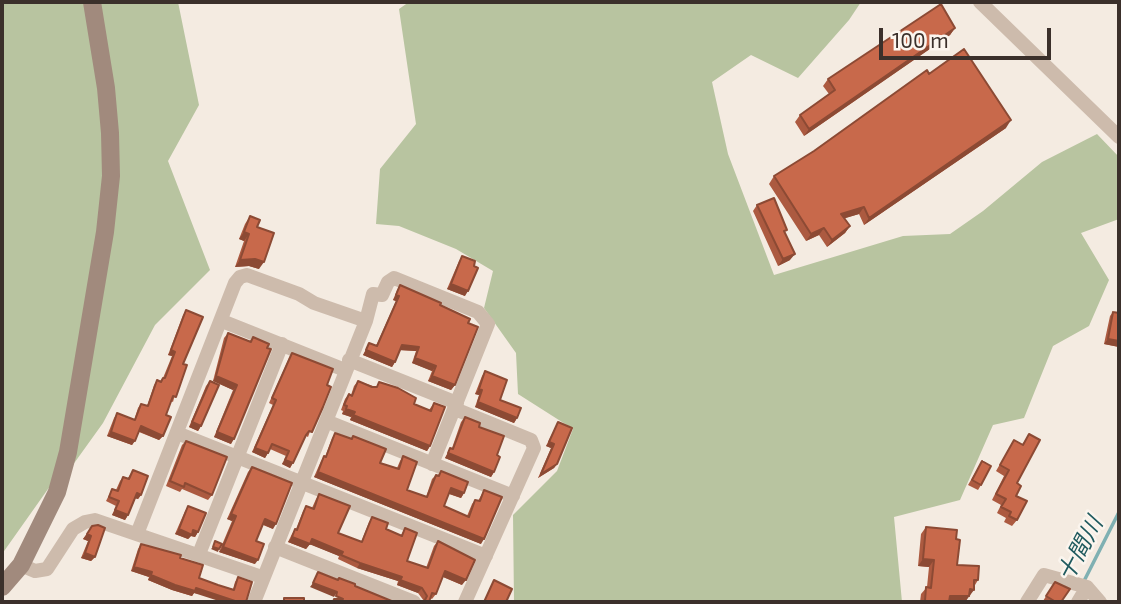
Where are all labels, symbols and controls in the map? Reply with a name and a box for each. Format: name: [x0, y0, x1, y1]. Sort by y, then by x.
scale bar: [883, 14, 1054, 58]
text: 100 m: [892, 27, 949, 52]
water label: 十間川: [1052, 512, 1108, 586]

